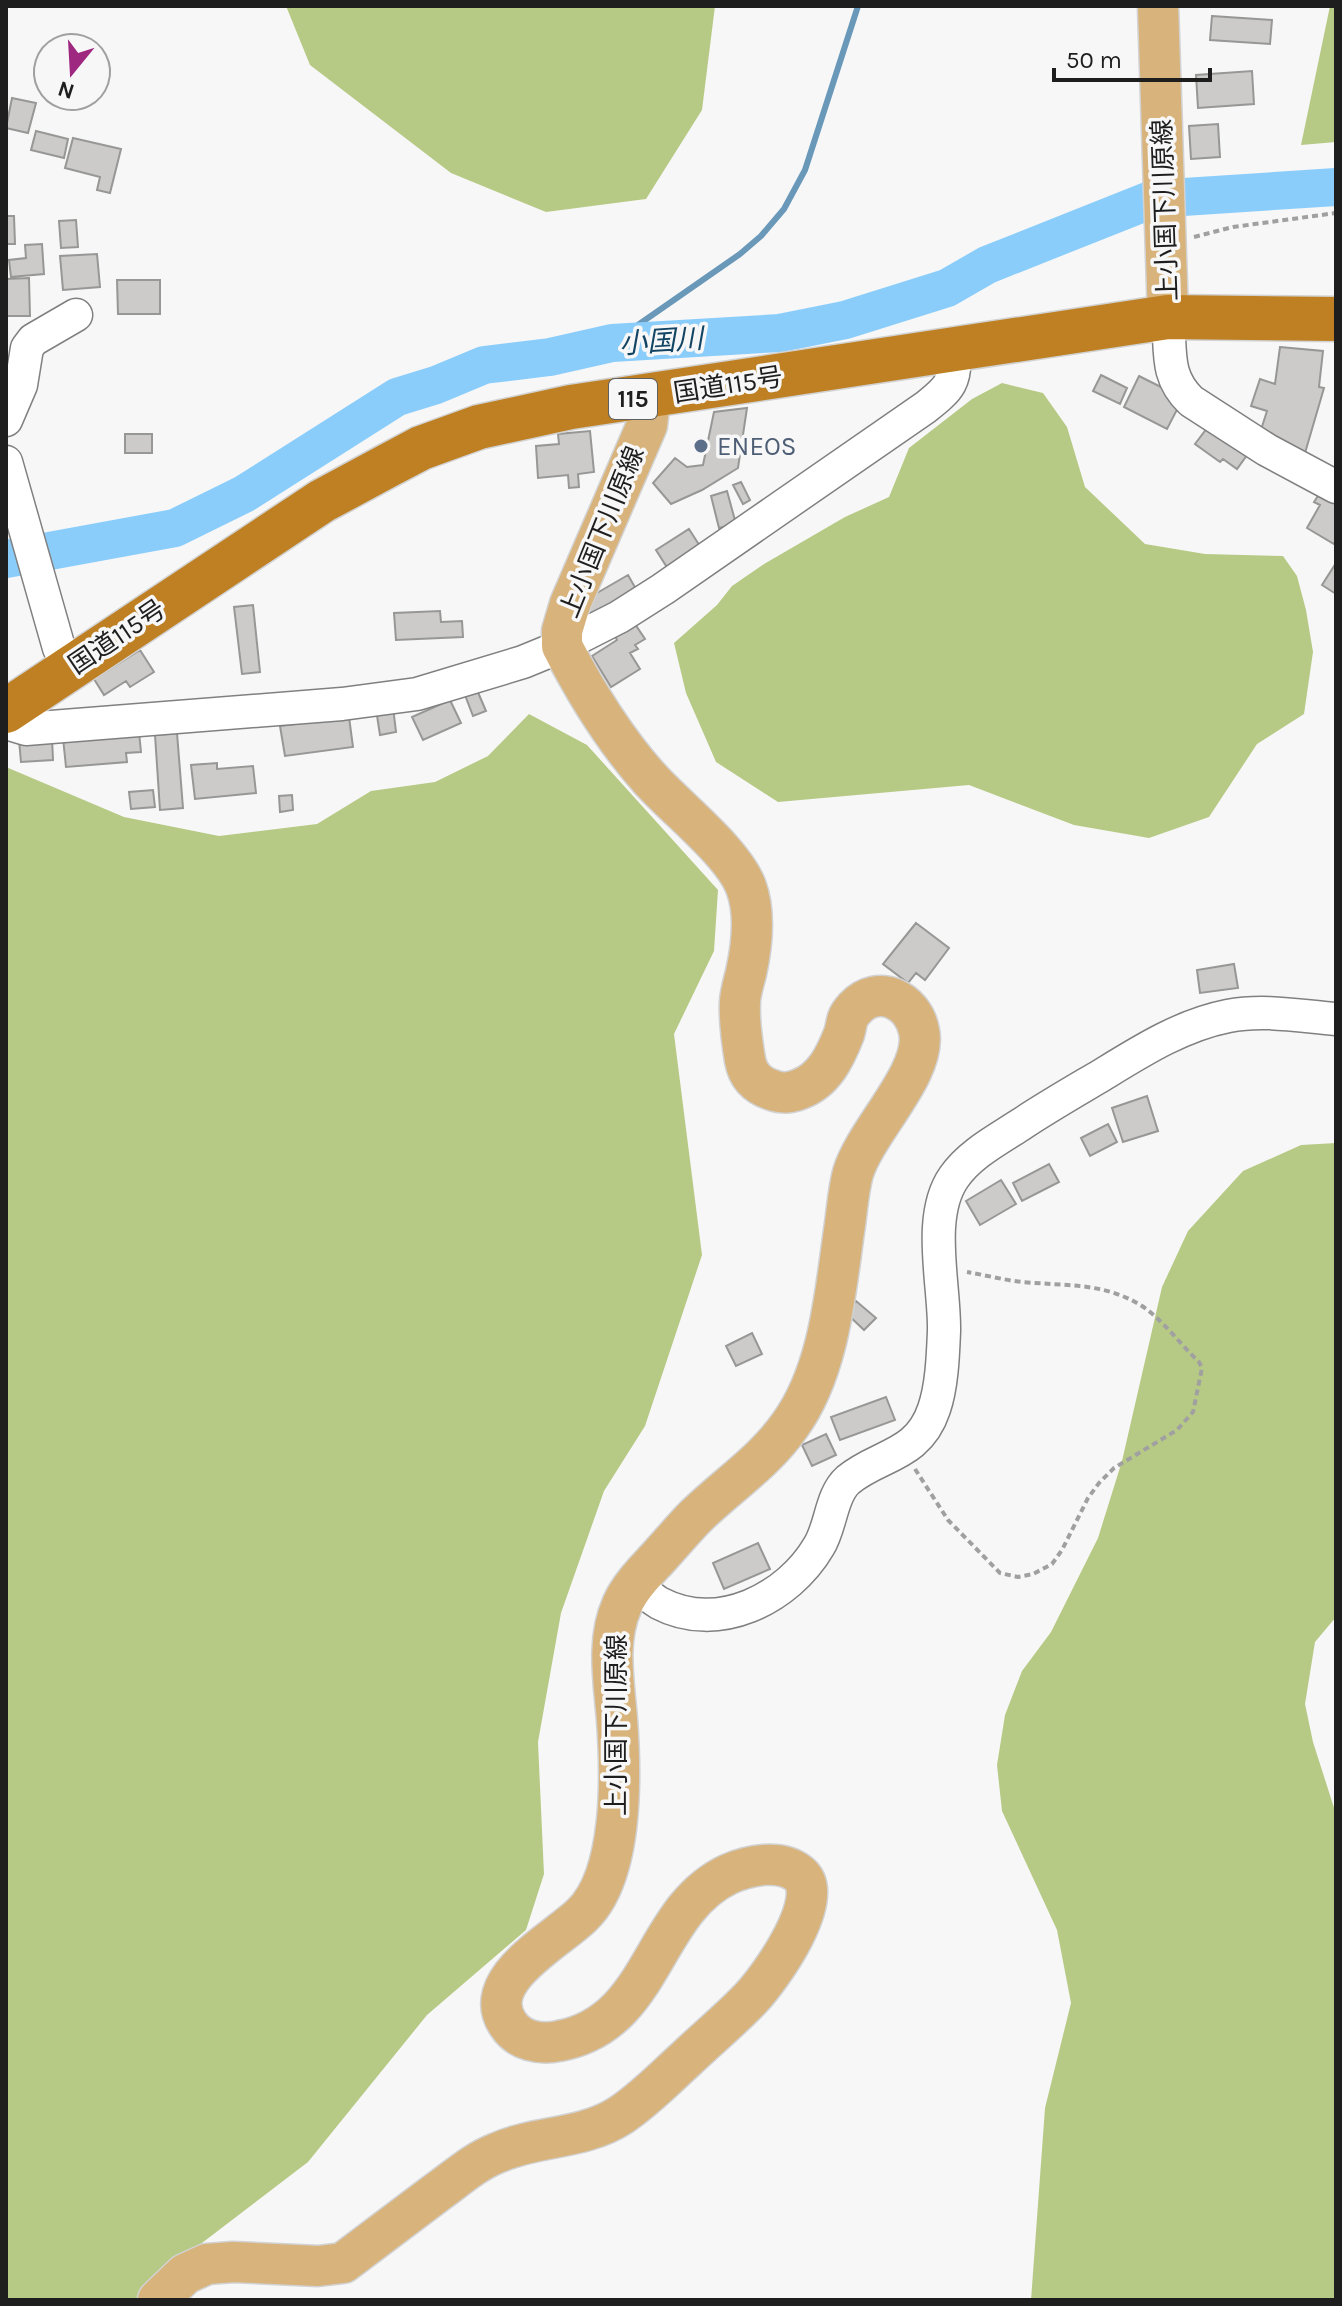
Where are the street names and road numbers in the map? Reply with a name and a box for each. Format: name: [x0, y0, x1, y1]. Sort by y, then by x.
street label: 上小国下川原線: [1146, 119, 1184, 301]
street label: 国道115号: [671, 361, 785, 409]
road number: 115: [609, 379, 657, 419]
street label: 上小国下川原線: [554, 442, 650, 622]
street label: 国道115号: [63, 593, 171, 681]
street label: 上小国下川原線: [601, 1634, 632, 1816]

